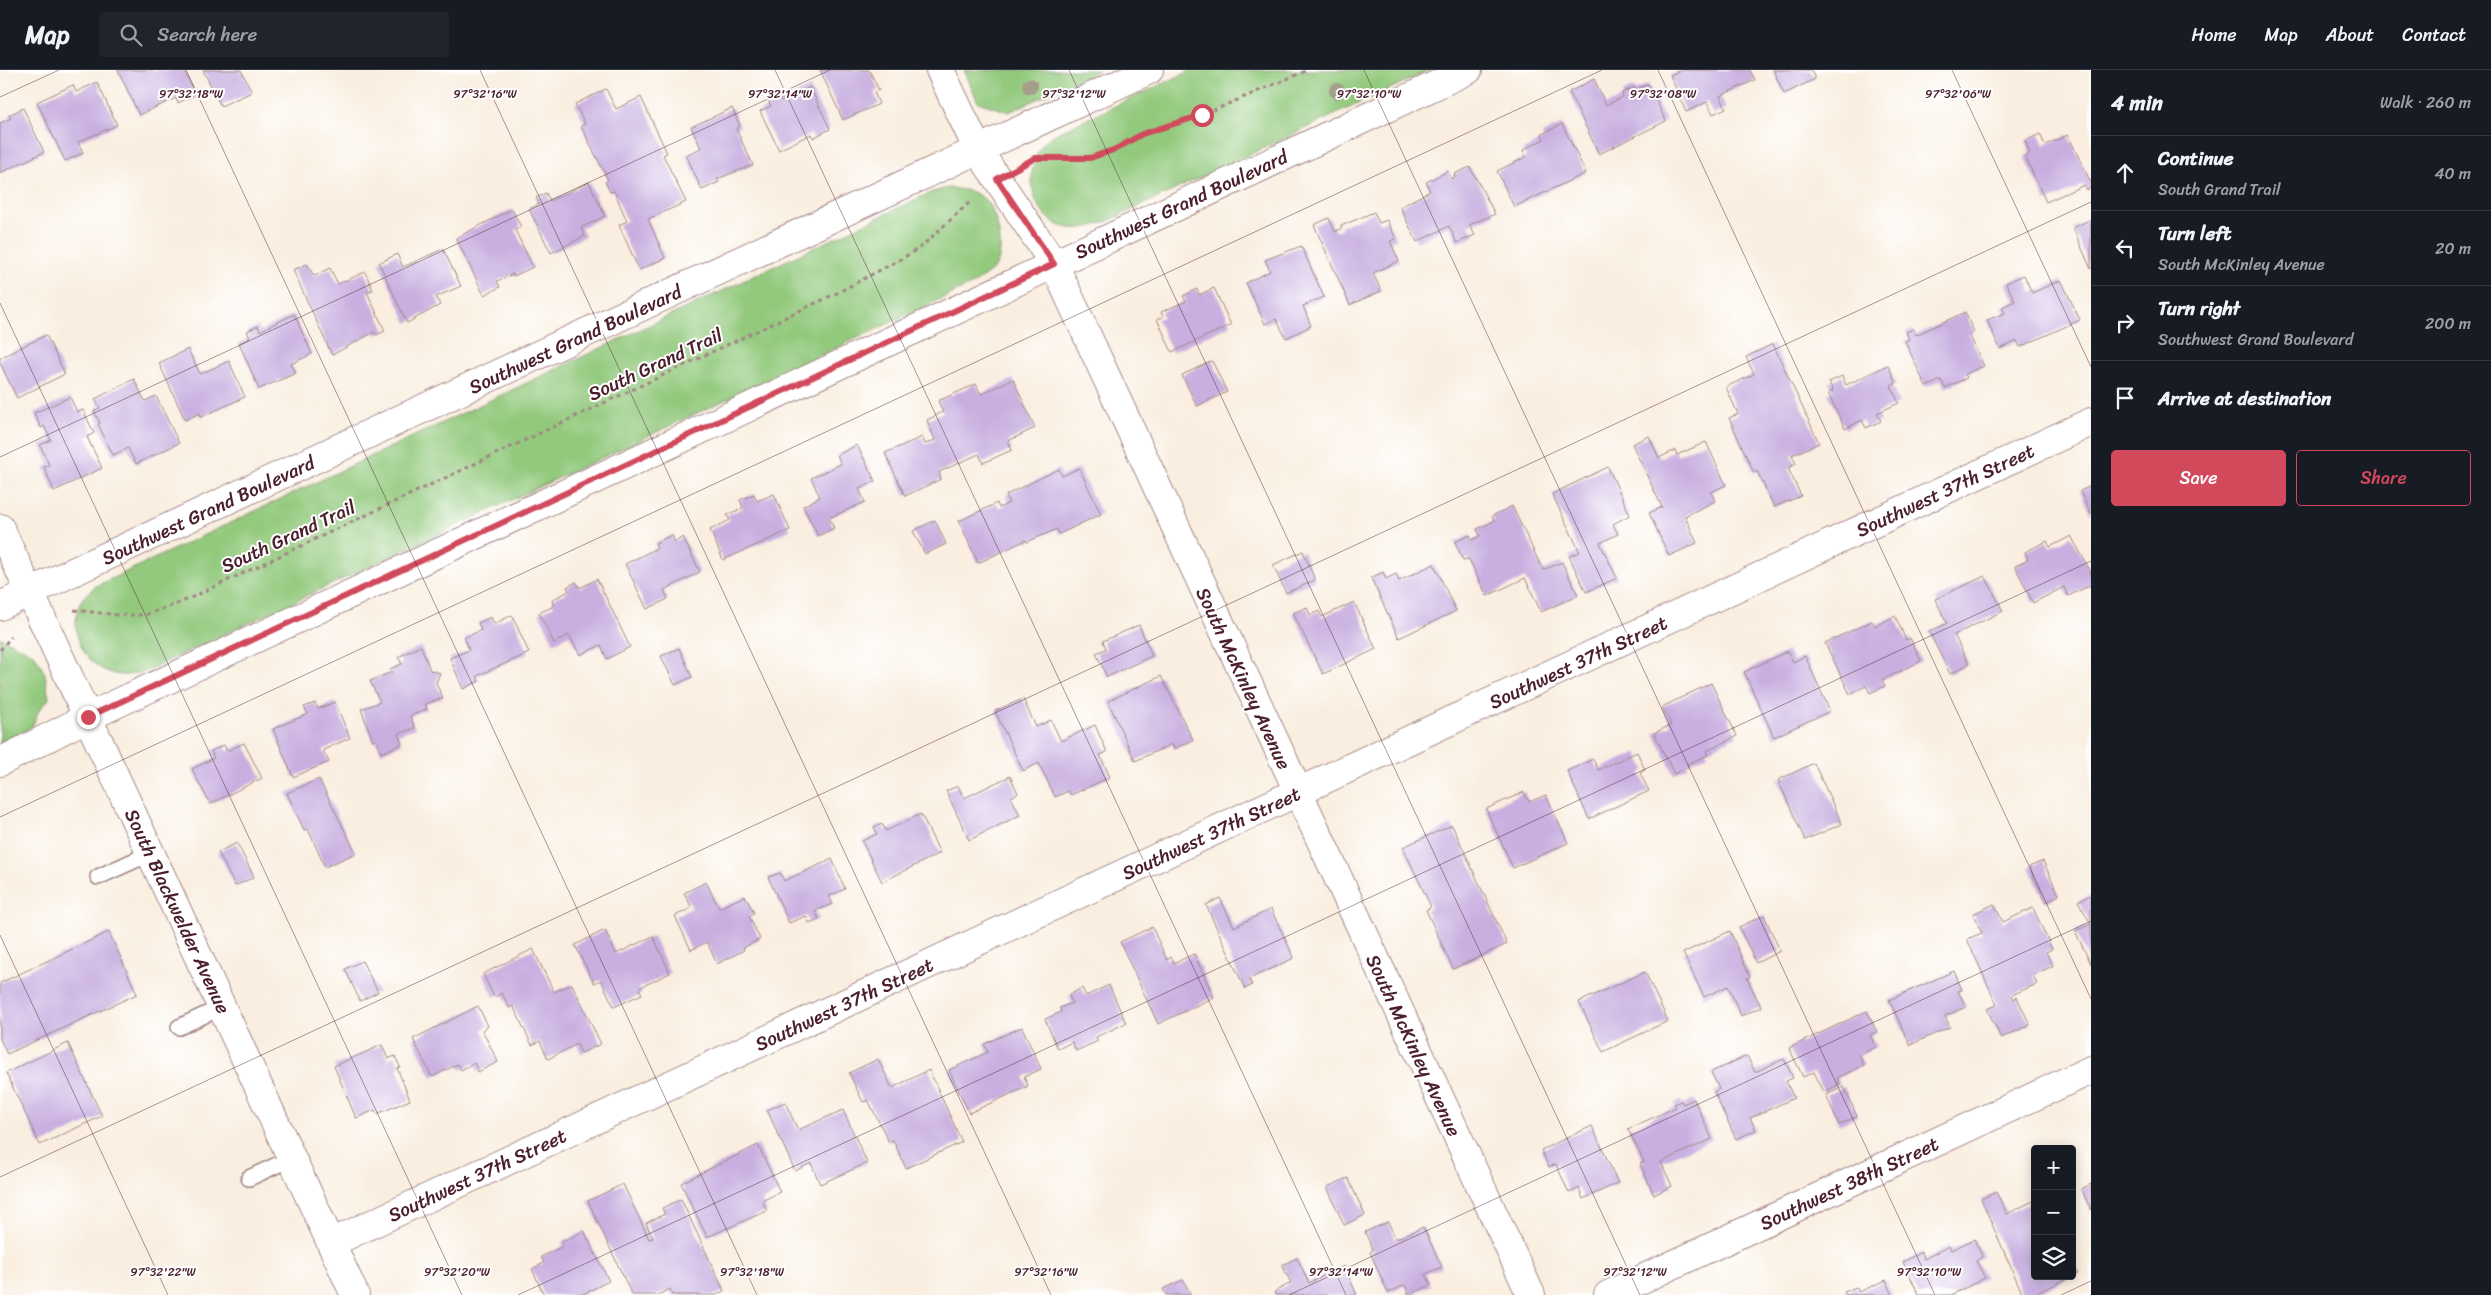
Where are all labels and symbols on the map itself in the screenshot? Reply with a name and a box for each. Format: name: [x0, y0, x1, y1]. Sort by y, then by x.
text: 97°32'18"W: [159, 83, 224, 105]
text: 97°32'16"W: [453, 83, 518, 105]
text: 97°32'14"W: [748, 83, 813, 105]
text: 97°32'12"W: [1042, 83, 1107, 105]
text: 97°32'10"W: [1337, 83, 1402, 105]
text: 97°32'08"W: [1630, 83, 1697, 105]
text: 97°32'06"W: [1925, 83, 1992, 105]
route start: [1191, 104, 1214, 127]
street label: Southwest Grand Boulevard: [1069, 140, 1295, 268]
street label: Southwest Grand Boulevard: [463, 275, 689, 403]
street label: South Grand Trail: [582, 318, 729, 410]
street label: Southwest 37th Street: [1850, 435, 2040, 546]
street label: Southwest Grand Boulevard: [96, 446, 322, 574]
street label: South Grand Trail: [215, 490, 362, 582]
street label: South McKinley Avenue: [1187, 581, 1300, 775]
street label: Southwest 37th Street: [1483, 607, 1673, 718]
route end: [77, 706, 100, 729]
street label: Southwest 37th Street: [1116, 778, 1306, 889]
street label: South Blackwelder Avenue: [115, 803, 240, 1020]
street label: South McKinley Avenue: [1357, 948, 1470, 1142]
street label: Southwest 37th Street: [749, 949, 939, 1060]
street label: Southwest 37th Street: [382, 1120, 572, 1231]
street label: Southwest 38th Street: [1754, 1127, 1944, 1240]
text: 97°32'22"W: [130, 1261, 196, 1283]
text: 97°32'20"W: [424, 1261, 491, 1283]
text: 97°32'18"W: [720, 1261, 785, 1283]
text: 97°32'16"W: [1014, 1261, 1079, 1283]
text: 97°32'14"W: [1309, 1261, 1374, 1283]
text: 97°32'12"W: [1603, 1261, 1668, 1283]
text: 97°32'10"W: [1897, 1261, 1962, 1283]

